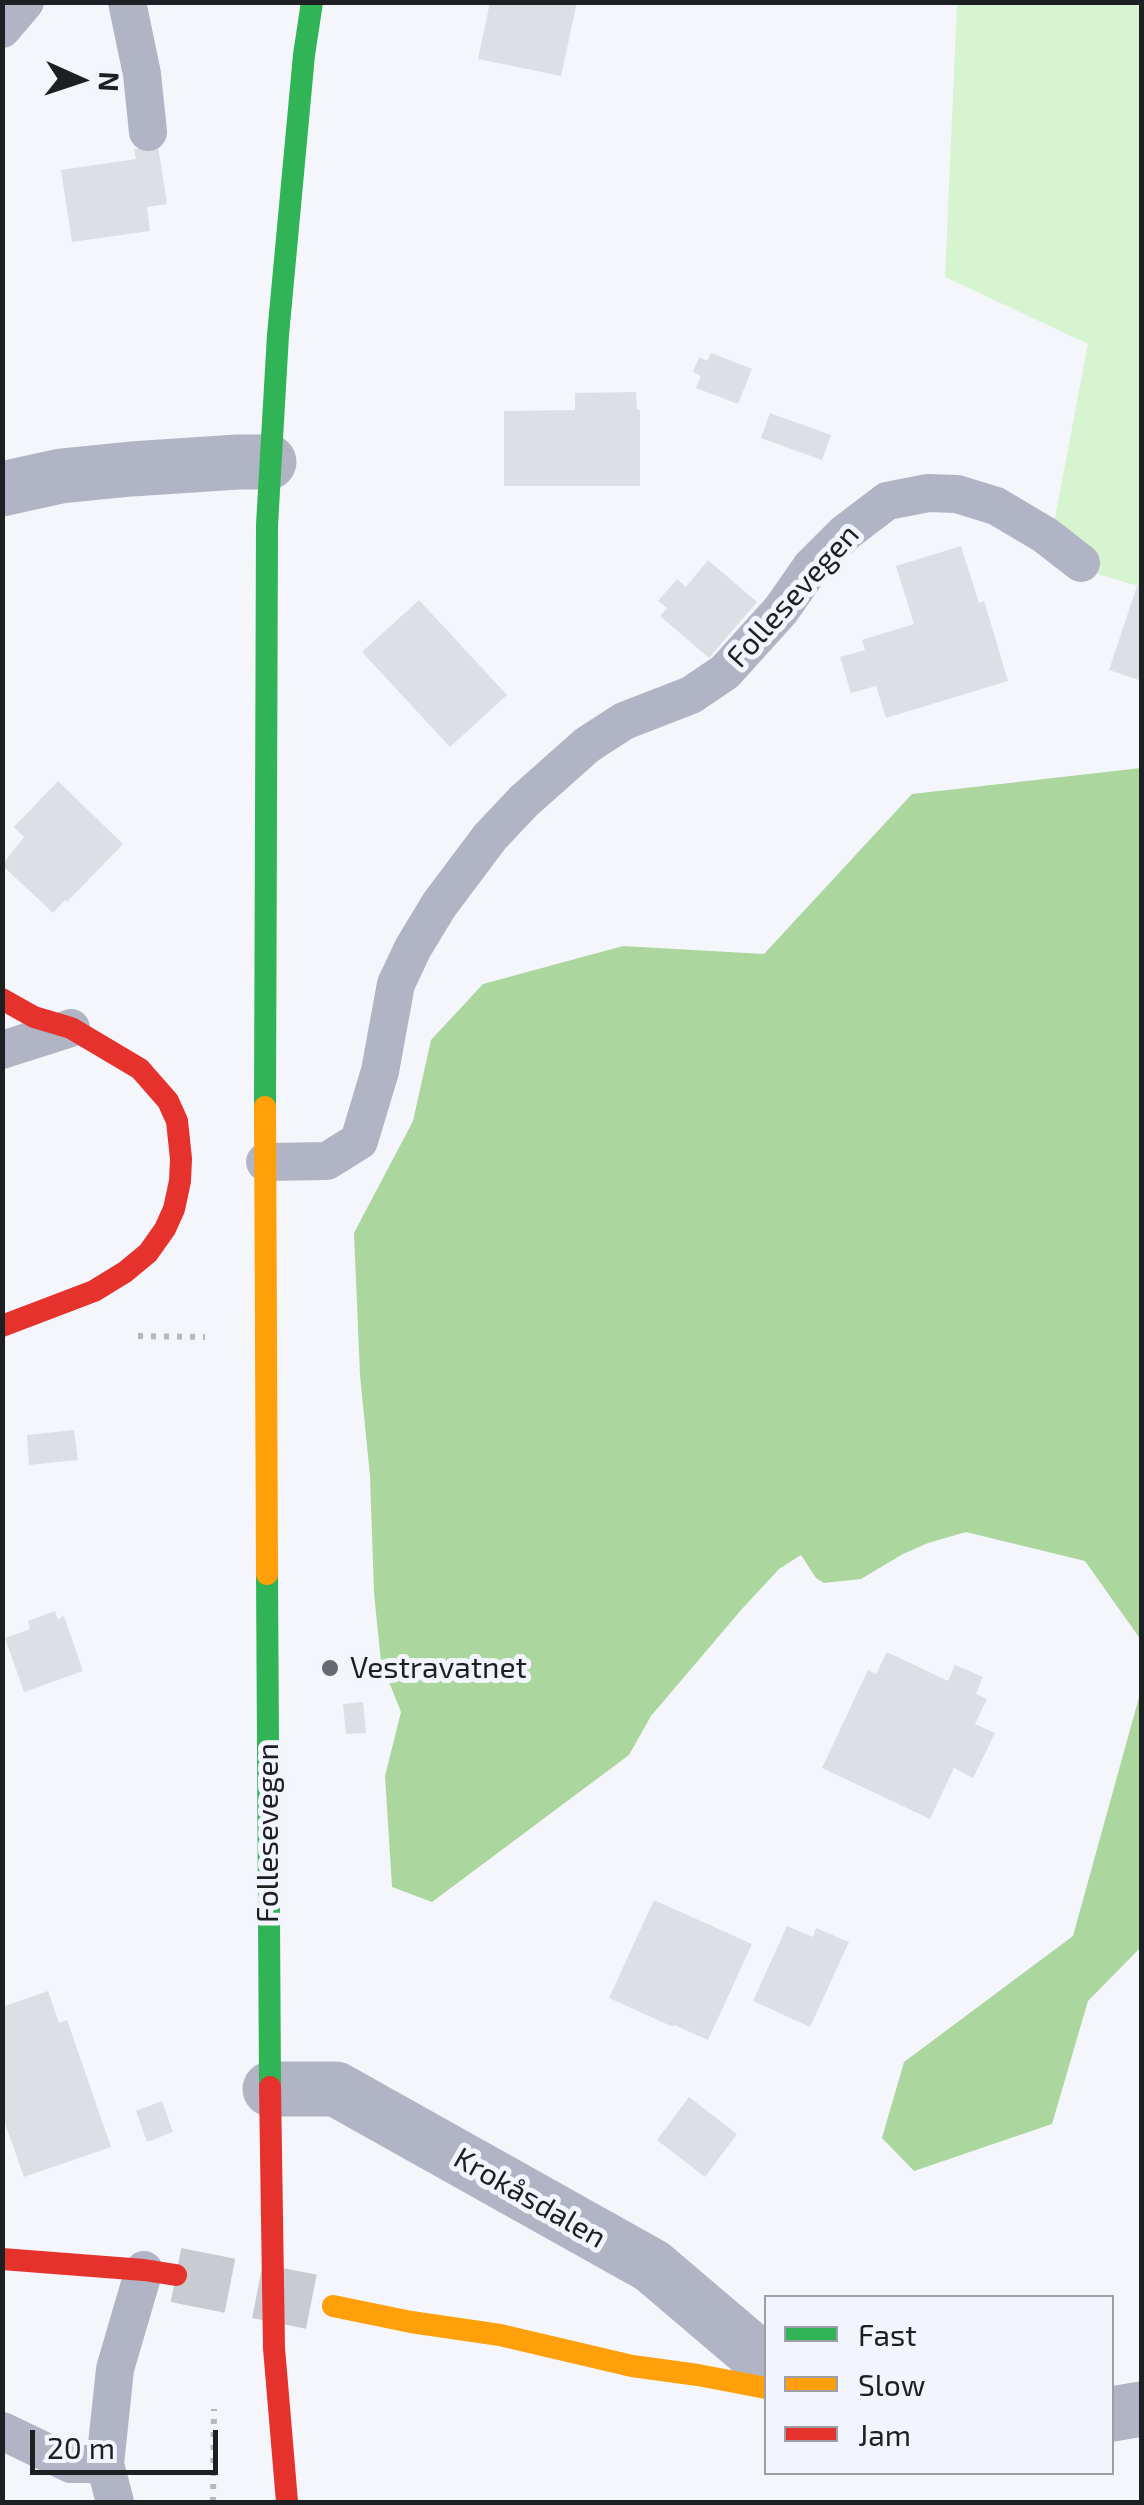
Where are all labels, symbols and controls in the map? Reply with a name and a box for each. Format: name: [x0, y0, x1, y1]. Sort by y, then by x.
north arrow: [30, 30, 130, 130]
text: N: [92, 71, 127, 93]
street label: Follesevegen: [719, 517, 867, 675]
place label: Vestravatnet: [350, 1650, 527, 1686]
marker: Vestravatnet: [319, 1657, 341, 1679]
street label: Follesevegen: [250, 1743, 286, 1923]
street label: Krokåsdalen: [448, 2140, 612, 2256]
legend: [764, 2295, 1114, 2475]
text: Fast: [858, 2316, 917, 2352]
text: Slow: [858, 2366, 925, 2402]
scale bar: [35, 2410, 222, 2472]
text: Jam: [858, 2416, 911, 2452]
text: 20 m: [47, 2429, 115, 2465]

